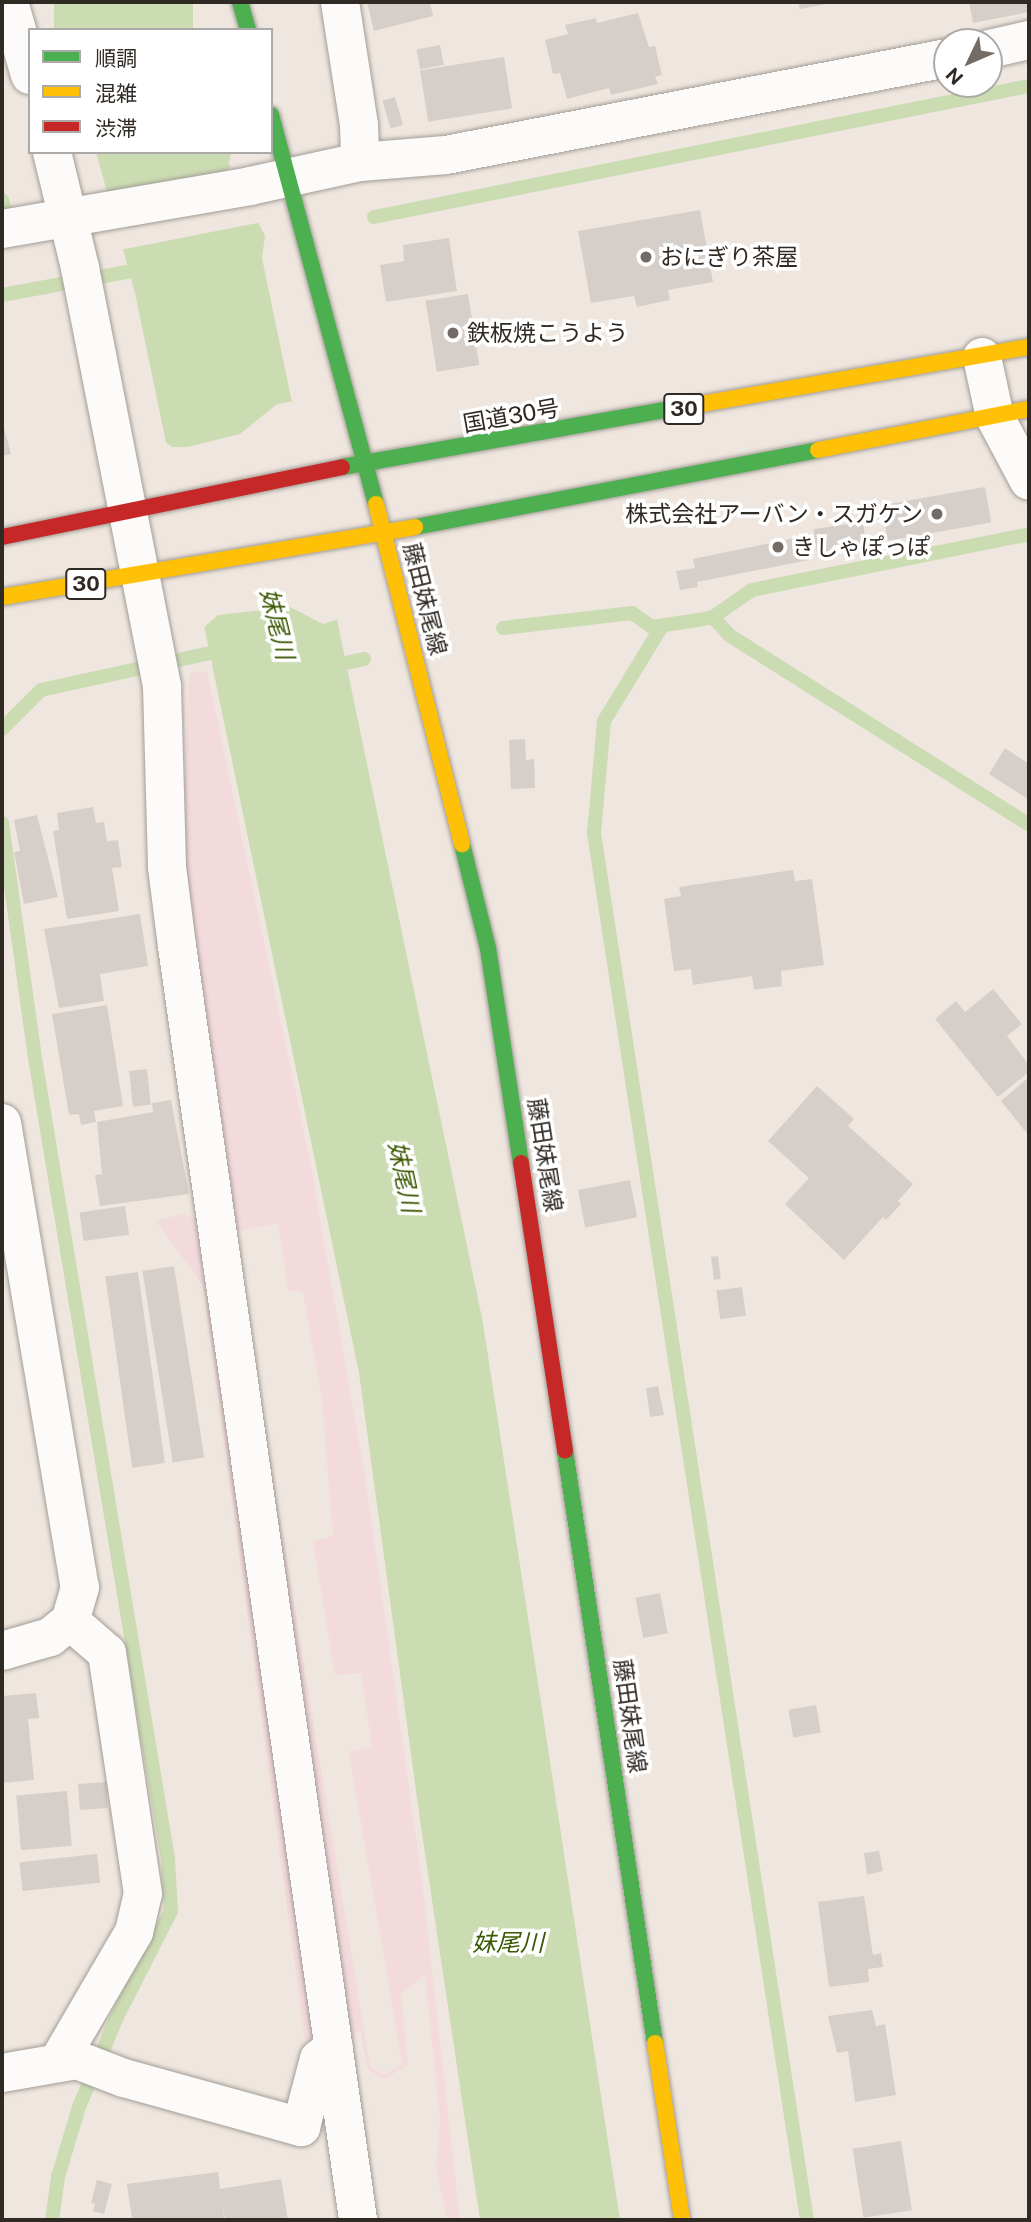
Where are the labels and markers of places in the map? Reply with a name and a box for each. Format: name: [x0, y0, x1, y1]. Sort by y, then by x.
place label: おにぎり茶屋: [660, 243, 798, 271]
marker: おにぎり茶屋: [638, 249, 654, 265]
place label: 鉄板焼こうよう: [467, 319, 628, 347]
marker: 鉄板焼こうよう: [445, 325, 461, 341]
place label: 株式会社アーバン・スガケン: [625, 500, 923, 528]
marker: 株式会社アーバン・スガケン: [929, 506, 945, 522]
place label: きしゃぽっぽ: [792, 533, 930, 561]
marker: きしゃぽっぽ: [770, 539, 786, 555]

